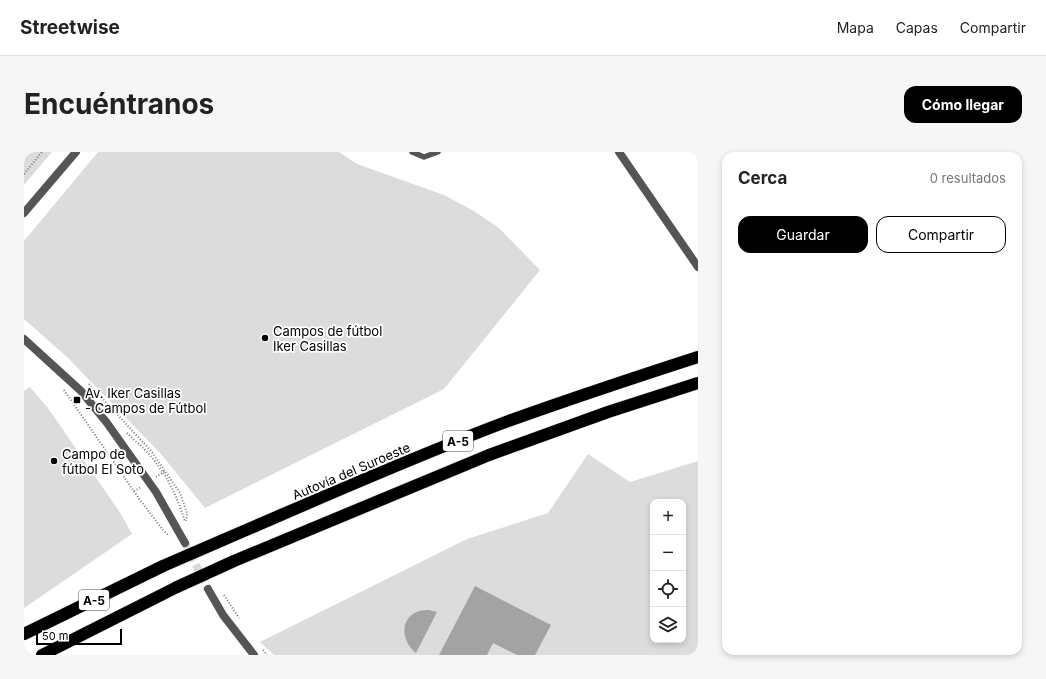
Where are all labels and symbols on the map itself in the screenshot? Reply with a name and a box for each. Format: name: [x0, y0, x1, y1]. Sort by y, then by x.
place label: Campos de fútbol Iker Casillas: [273, 323, 382, 354]
marker: Campos de fútbol Iker Casillas: [260, 333, 270, 343]
place label: Av. Iker Casillas - Campos de Fútbol: [85, 385, 206, 416]
marker: Av. Iker Casillas - Campos de Fútbol: [72, 395, 82, 405]
road number: A-5: [443, 431, 473, 451]
street label: Autovía del Suroeste: [290, 439, 412, 503]
place label: Campo de fútbol El Soto: [62, 446, 144, 477]
marker: Campo de fútbol El Soto: [49, 456, 59, 466]
road number: A-5: [79, 590, 109, 610]
scale bar: [36, 627, 122, 646]

